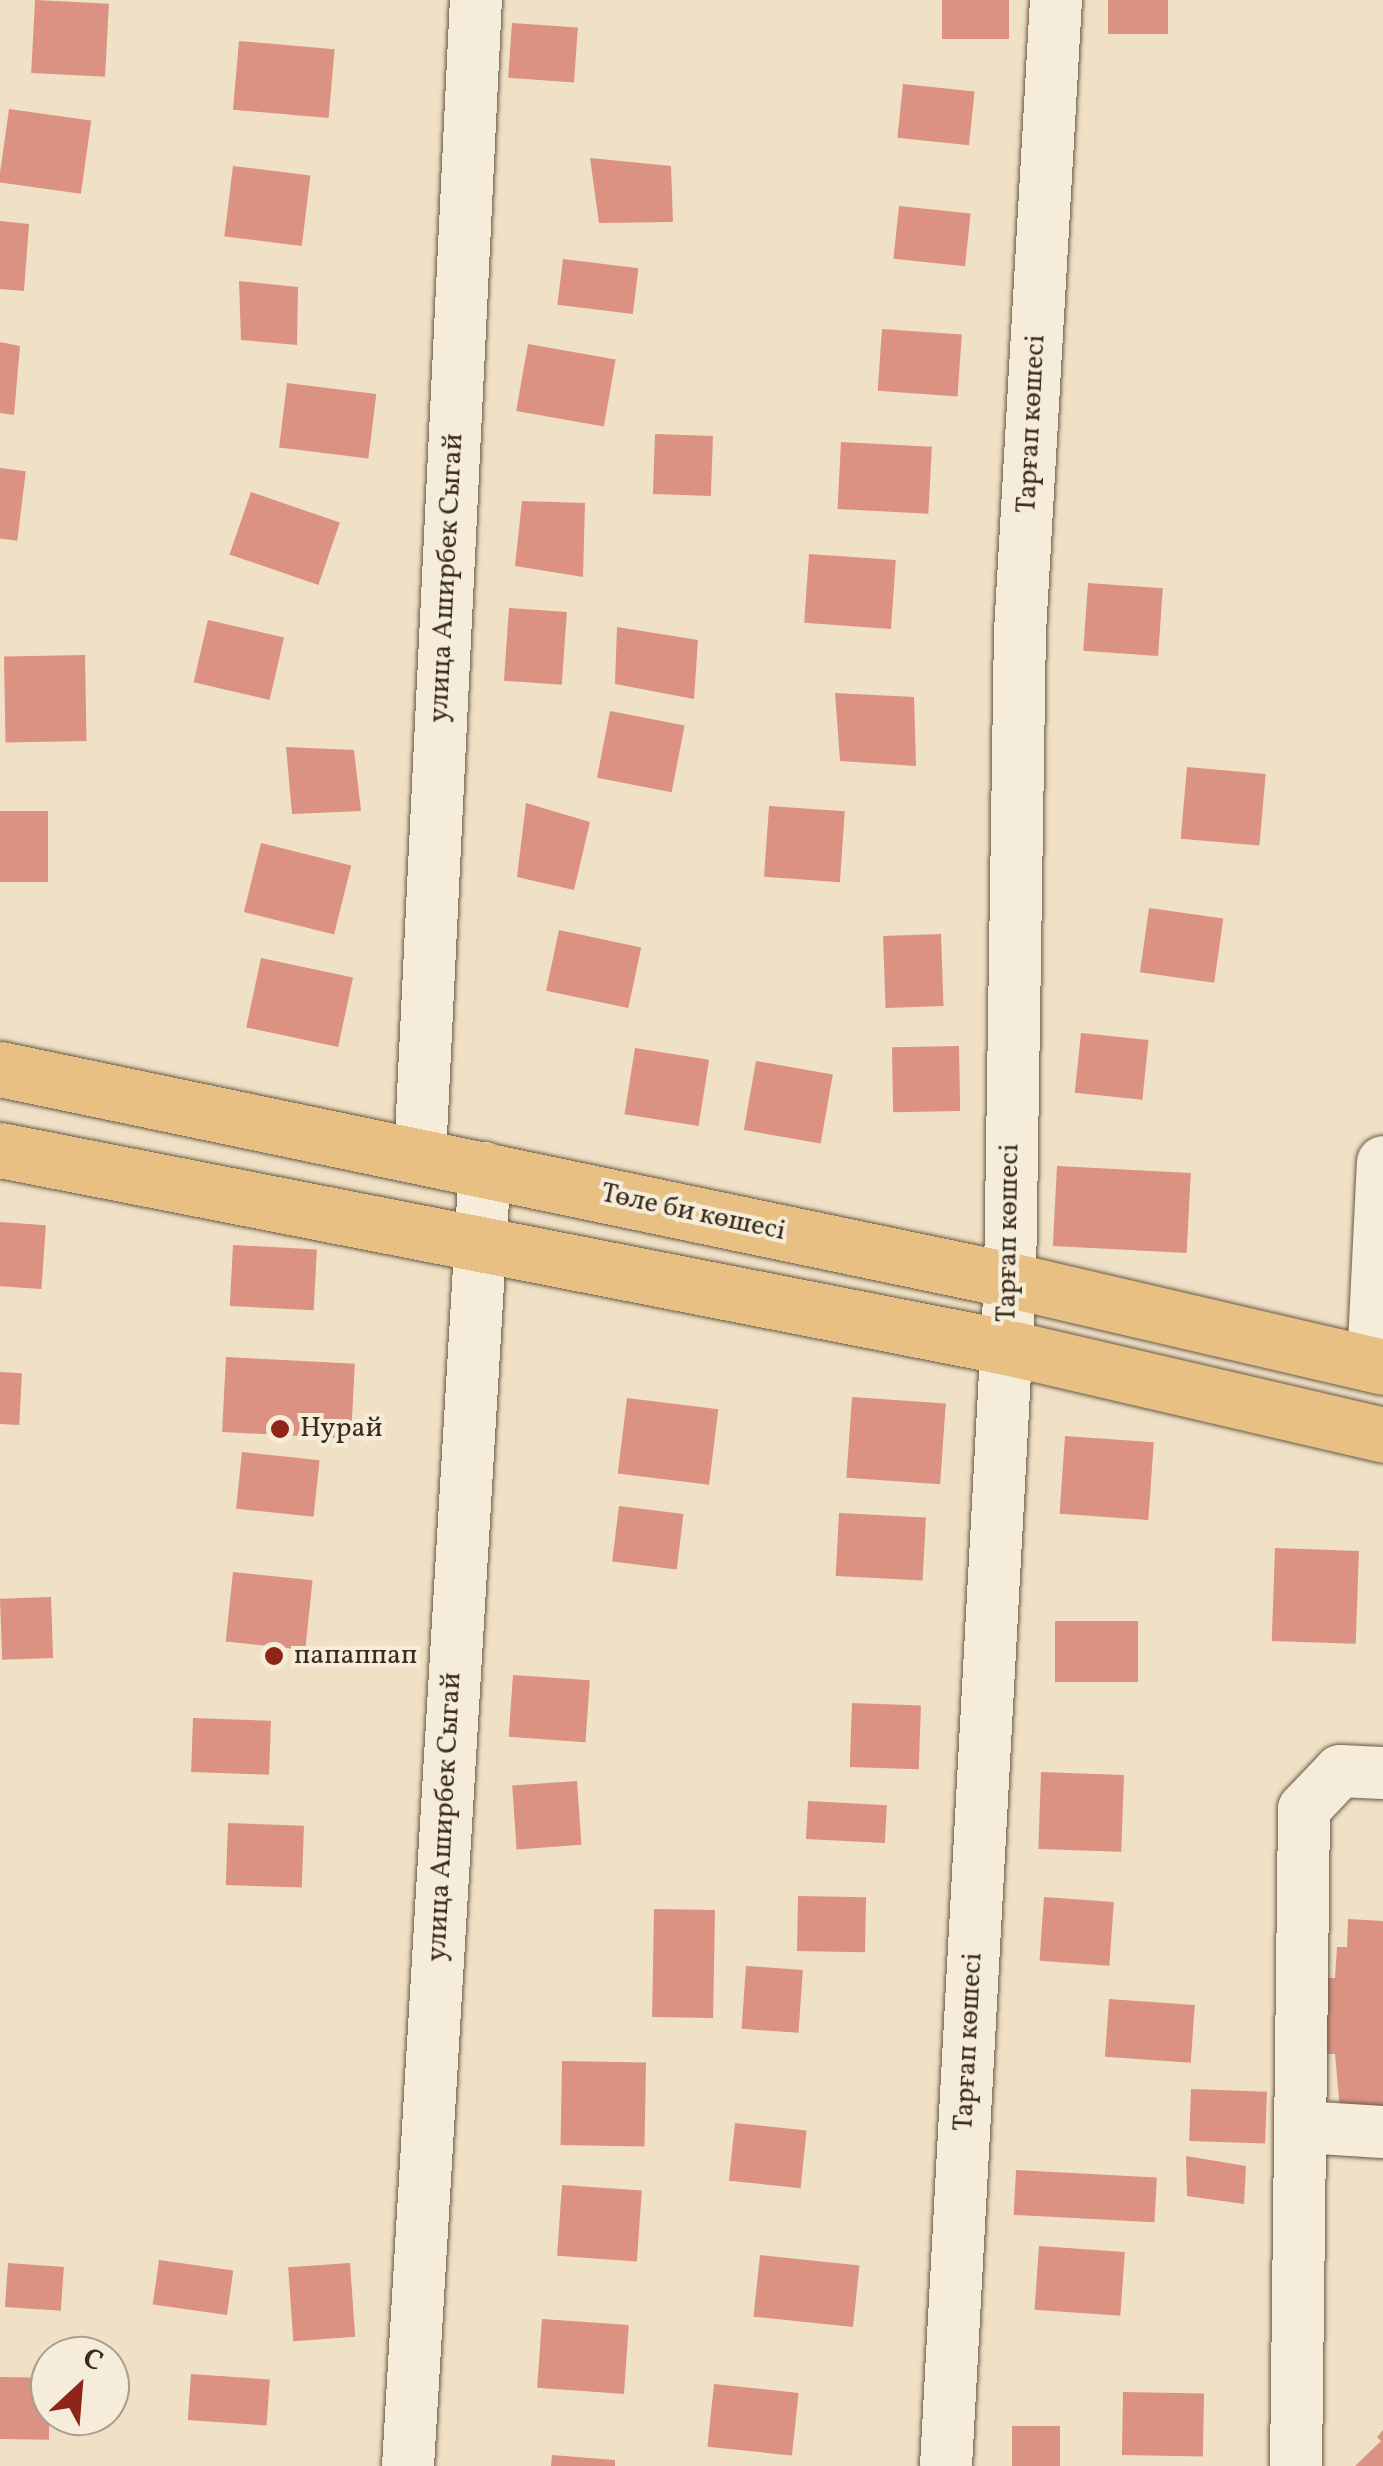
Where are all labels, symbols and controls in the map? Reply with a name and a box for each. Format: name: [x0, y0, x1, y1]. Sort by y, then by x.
street label: Тарғап көшесі: [1011, 334, 1053, 514]
street label: улица Аширбек Сыгай: [423, 433, 471, 723]
street label: Тарғап көшесі: [991, 1143, 1027, 1323]
street label: Төле би көшесі: [598, 1177, 788, 1249]
place label: Нурай: [300, 1412, 382, 1446]
marker: Нурай: [269, 1418, 291, 1440]
place label: папаппап: [294, 1639, 417, 1673]
marker: папаппап: [263, 1645, 285, 1667]
street label: улица Аширбек Сыгай: [421, 1672, 469, 1962]
street label: Тарғап көшесі: [948, 1952, 990, 2132]
north arrow: [30, 2336, 130, 2436]
text: С: [76, 2339, 109, 2382]

